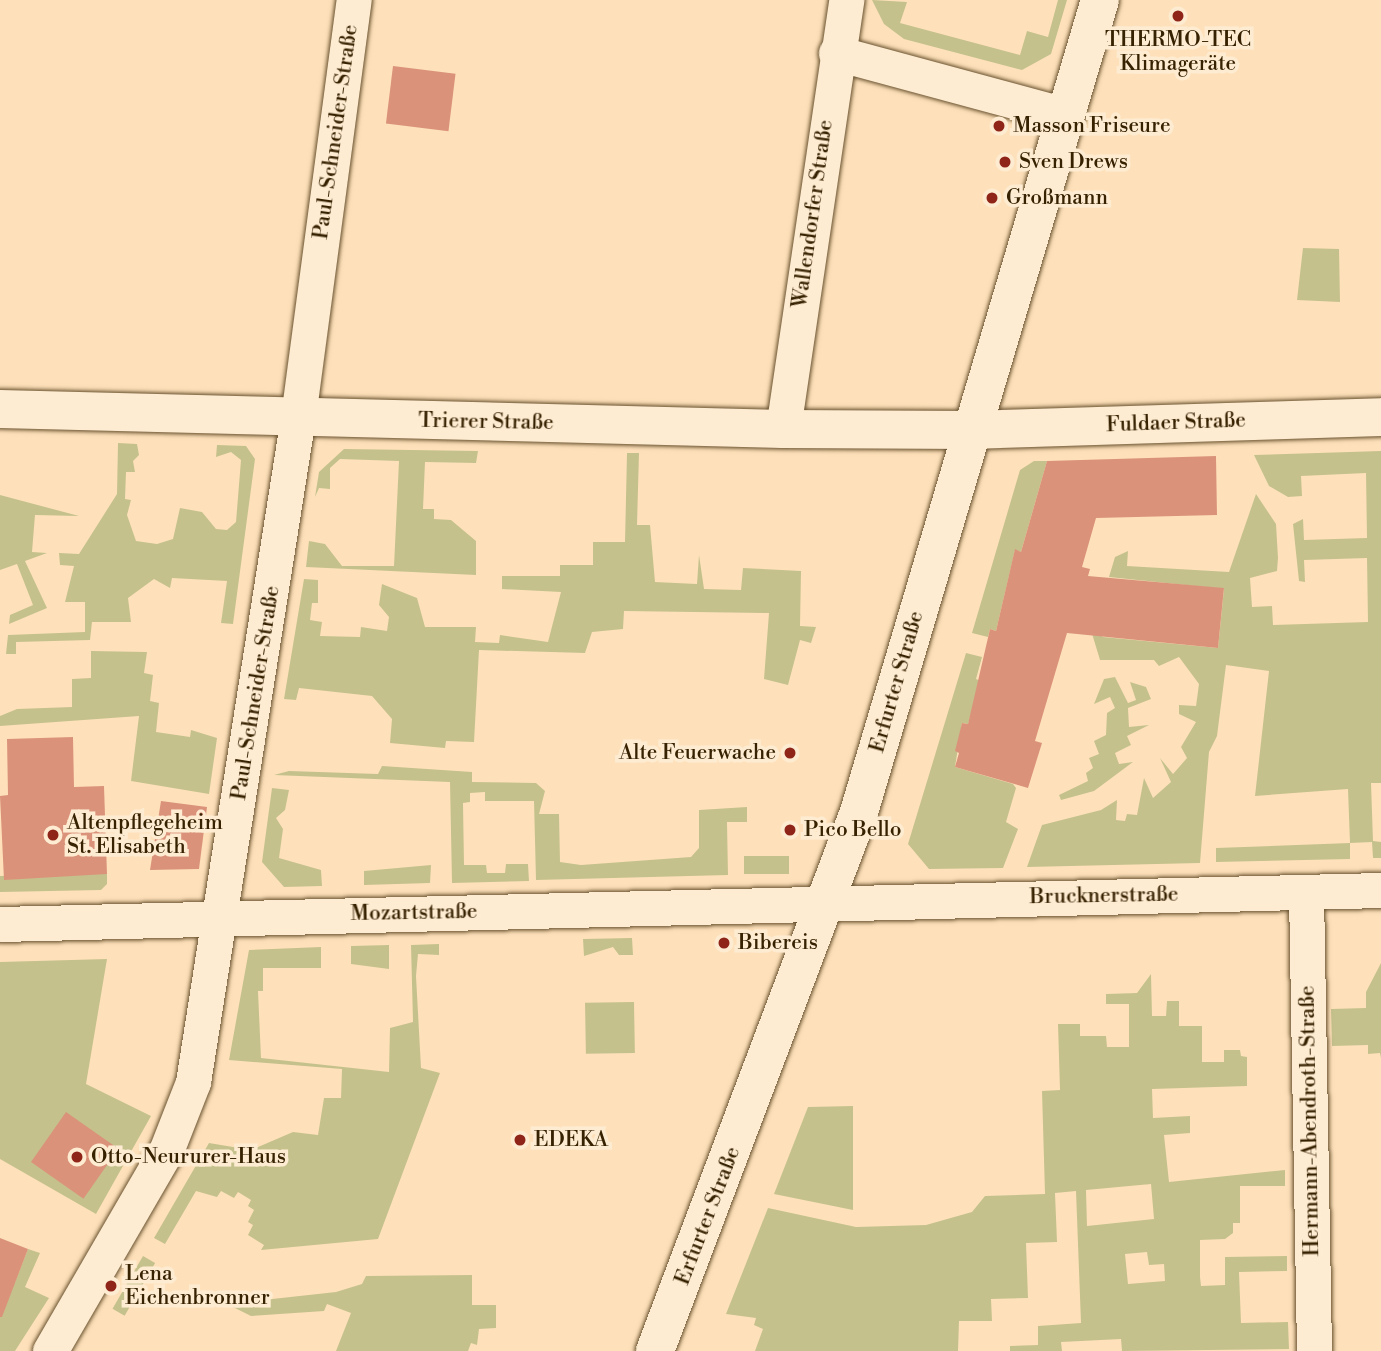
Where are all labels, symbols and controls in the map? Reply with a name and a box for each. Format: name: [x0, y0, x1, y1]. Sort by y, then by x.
marker: THERMO-TEC Klimageräte: [1170, 8, 1186, 24]
street label: Paul-Schneider-Straße: [308, 23, 364, 241]
place label: THERMO-TEC Klimageräte: [1105, 27, 1251, 77]
place label: Masson Friseure: [1013, 113, 1170, 139]
street label: Wallendorfer Straße: [787, 118, 839, 310]
marker: Masson Friseure: [991, 118, 1007, 134]
place label: Sven Drews: [1019, 149, 1128, 175]
marker: Sven Drews: [997, 154, 1013, 170]
place label: Großmann: [1006, 185, 1108, 211]
marker: Großmann: [984, 190, 1000, 206]
street label: Trierer Straße: [418, 408, 554, 436]
street label: Fuldaer Straße: [1106, 408, 1246, 438]
street label: Paul-Schneider-Straße: [227, 584, 285, 802]
street label: Erfurter Straße: [865, 608, 929, 756]
place label: Alte Feuerwache: [619, 740, 776, 766]
marker: Alte Feuerwache: [782, 745, 798, 761]
place label: Altenpflegeheim St. Elisabeth: [67, 810, 223, 860]
place label: Pico Bello: [804, 817, 902, 843]
marker: Pico Bello: [782, 822, 798, 838]
marker: Altenpflegeheim St. Elisabeth: [45, 827, 61, 843]
street label: Brucknerstraße: [1029, 882, 1179, 910]
street label: Mozartstraße: [350, 899, 478, 927]
place label: Bibereis: [738, 930, 818, 956]
marker: Bibereis: [716, 935, 732, 951]
street label: Hermann-Abendroth-Straße: [1295, 985, 1325, 1257]
place label: EDEKA: [534, 1127, 608, 1153]
marker: EDEKA: [512, 1132, 528, 1148]
street label: Erfurter Straße: [670, 1143, 746, 1289]
place label: Otto-Neururer-Haus: [91, 1144, 286, 1170]
marker: Otto-Neururer-Haus: [69, 1149, 85, 1165]
place label: Lena Eichenbronner: [125, 1261, 270, 1311]
marker: Lena Eichenbronner: [103, 1278, 119, 1294]

